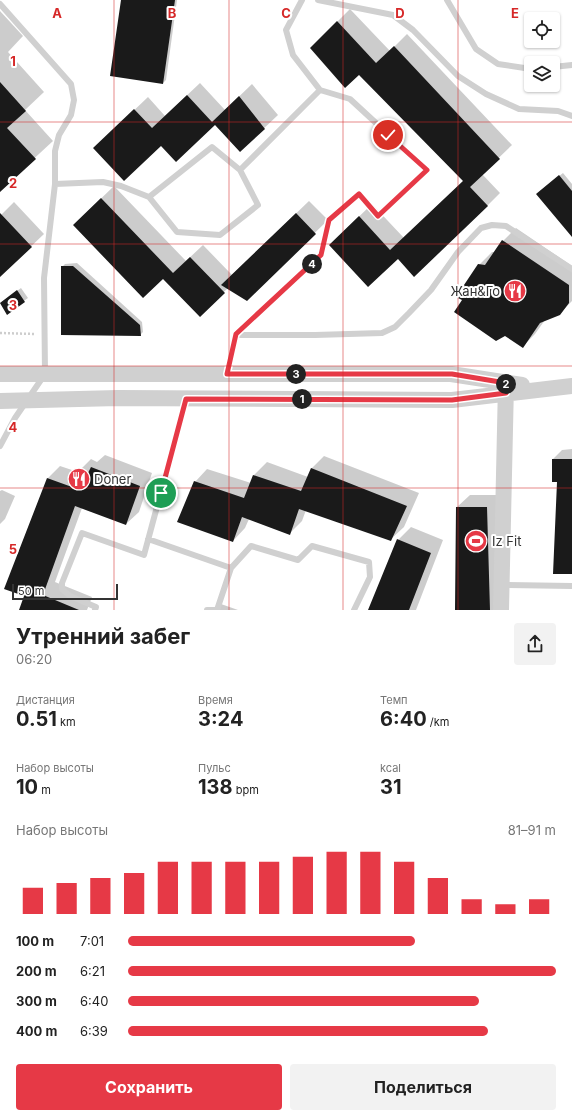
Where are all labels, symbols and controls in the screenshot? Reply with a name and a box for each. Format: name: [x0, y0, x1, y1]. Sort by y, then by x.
text: A: [52, 5, 62, 21]
text: B: [168, 5, 177, 21]
text: C: [281, 5, 291, 21]
text: D: [395, 5, 405, 21]
text: E: [511, 5, 519, 21]
map controls: [524, 12, 560, 92]
button: locate: [524, 12, 560, 48]
text: 1: [10, 53, 16, 69]
button: layers: [524, 56, 560, 92]
pin: [371, 118, 405, 152]
icon: check: [377, 124, 399, 146]
text: 2: [9, 175, 17, 191]
pin: 4: [302, 254, 322, 274]
text: 4: [308, 257, 316, 271]
restaurant icon: Жан&Го: [502, 278, 528, 304]
place label: Жан&Го: [451, 283, 500, 299]
text: 3: [9, 297, 17, 313]
pin: 3: [286, 364, 306, 384]
text: 3: [292, 367, 300, 381]
pin: 2: [496, 374, 516, 394]
text: 2: [503, 377, 509, 391]
pin: 1: [292, 389, 312, 409]
text: 1: [300, 392, 304, 406]
text: 4: [9, 419, 18, 435]
restaurant icon: Doner: [66, 466, 92, 492]
place label: Doner: [94, 471, 131, 487]
pin: [144, 476, 178, 510]
icon: arrive: [150, 482, 172, 504]
sports icon: Iz Fit: [463, 528, 489, 554]
place label: Iz Fit: [492, 533, 521, 549]
text: 5: [9, 541, 17, 557]
scale bar: [12, 582, 118, 601]
text: 50 m: [18, 584, 44, 598]
text: Утренний забег: [16, 623, 190, 649]
button: share: [514, 623, 556, 665]
text: 06:20: [16, 651, 52, 667]
text: Дистанция: [16, 693, 75, 707]
text: Время: [198, 693, 233, 707]
text: Темп: [380, 693, 408, 707]
text: 0.51: [16, 707, 57, 731]
text: 3:24: [198, 707, 243, 731]
text: 6:40: [380, 707, 427, 731]
text: km: [57, 715, 76, 729]
text: /km: [427, 715, 449, 729]
text: Набор высоты: [16, 761, 94, 775]
text: Пульс: [198, 761, 231, 775]
text: kcal: [380, 761, 401, 775]
text: 10: [16, 775, 38, 799]
text: 138: [198, 775, 233, 799]
text: 31: [380, 775, 402, 799]
text: m: [38, 783, 51, 797]
text: bpm: [233, 783, 259, 797]
text: Набор высоты: [16, 822, 108, 838]
text: 81–91 m: [508, 822, 556, 838]
text: 100 m: [16, 933, 54, 949]
text: 7:01: [80, 933, 104, 949]
text: 200 m: [16, 963, 57, 979]
text: 6:21: [80, 963, 105, 979]
text: 300 m: [16, 993, 57, 1009]
text: 6:40: [80, 993, 108, 1009]
text: 400 m: [16, 1023, 57, 1039]
text: 6:39: [80, 1023, 108, 1039]
button: Сохранить: [16, 1064, 282, 1110]
button: Поделиться: [290, 1064, 556, 1110]

